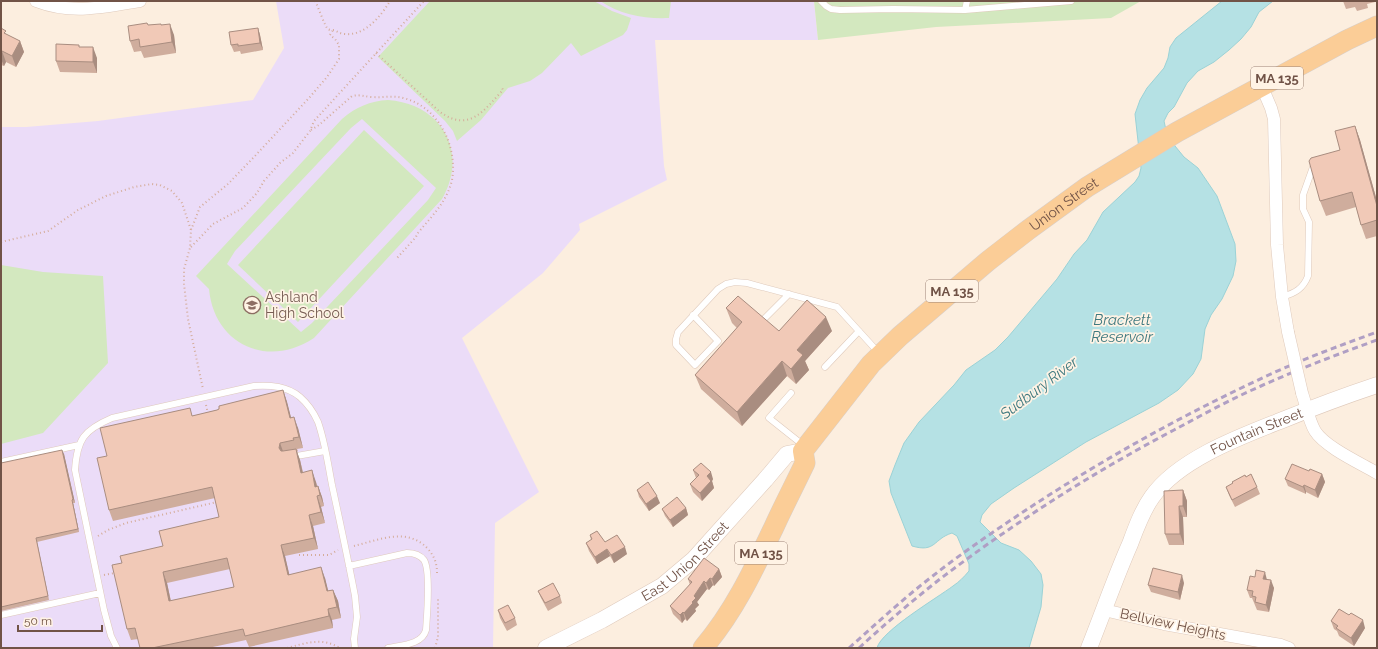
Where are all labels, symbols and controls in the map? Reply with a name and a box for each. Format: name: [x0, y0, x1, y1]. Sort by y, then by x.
road number: MA 135: [1251, 67, 1303, 89]
street label: Union Street: [1026, 174, 1101, 234]
road number: MA 135: [926, 280, 978, 302]
place label: Ashland High School: [265, 289, 344, 321]
school or university icon: Ashland High School: [242, 295, 262, 315]
water label: Brackett Reservoir: [1091, 311, 1154, 346]
water label: Sudbury River: [996, 352, 1082, 424]
street label: Fountain Street: [1208, 405, 1305, 458]
street label: East Union Street: [638, 518, 732, 604]
road number: MA 135: [735, 542, 787, 564]
street label: Bellview Heights: [1119, 605, 1228, 643]
scale bar: [18, 607, 102, 633]
text: 50 m: [24, 614, 52, 628]

